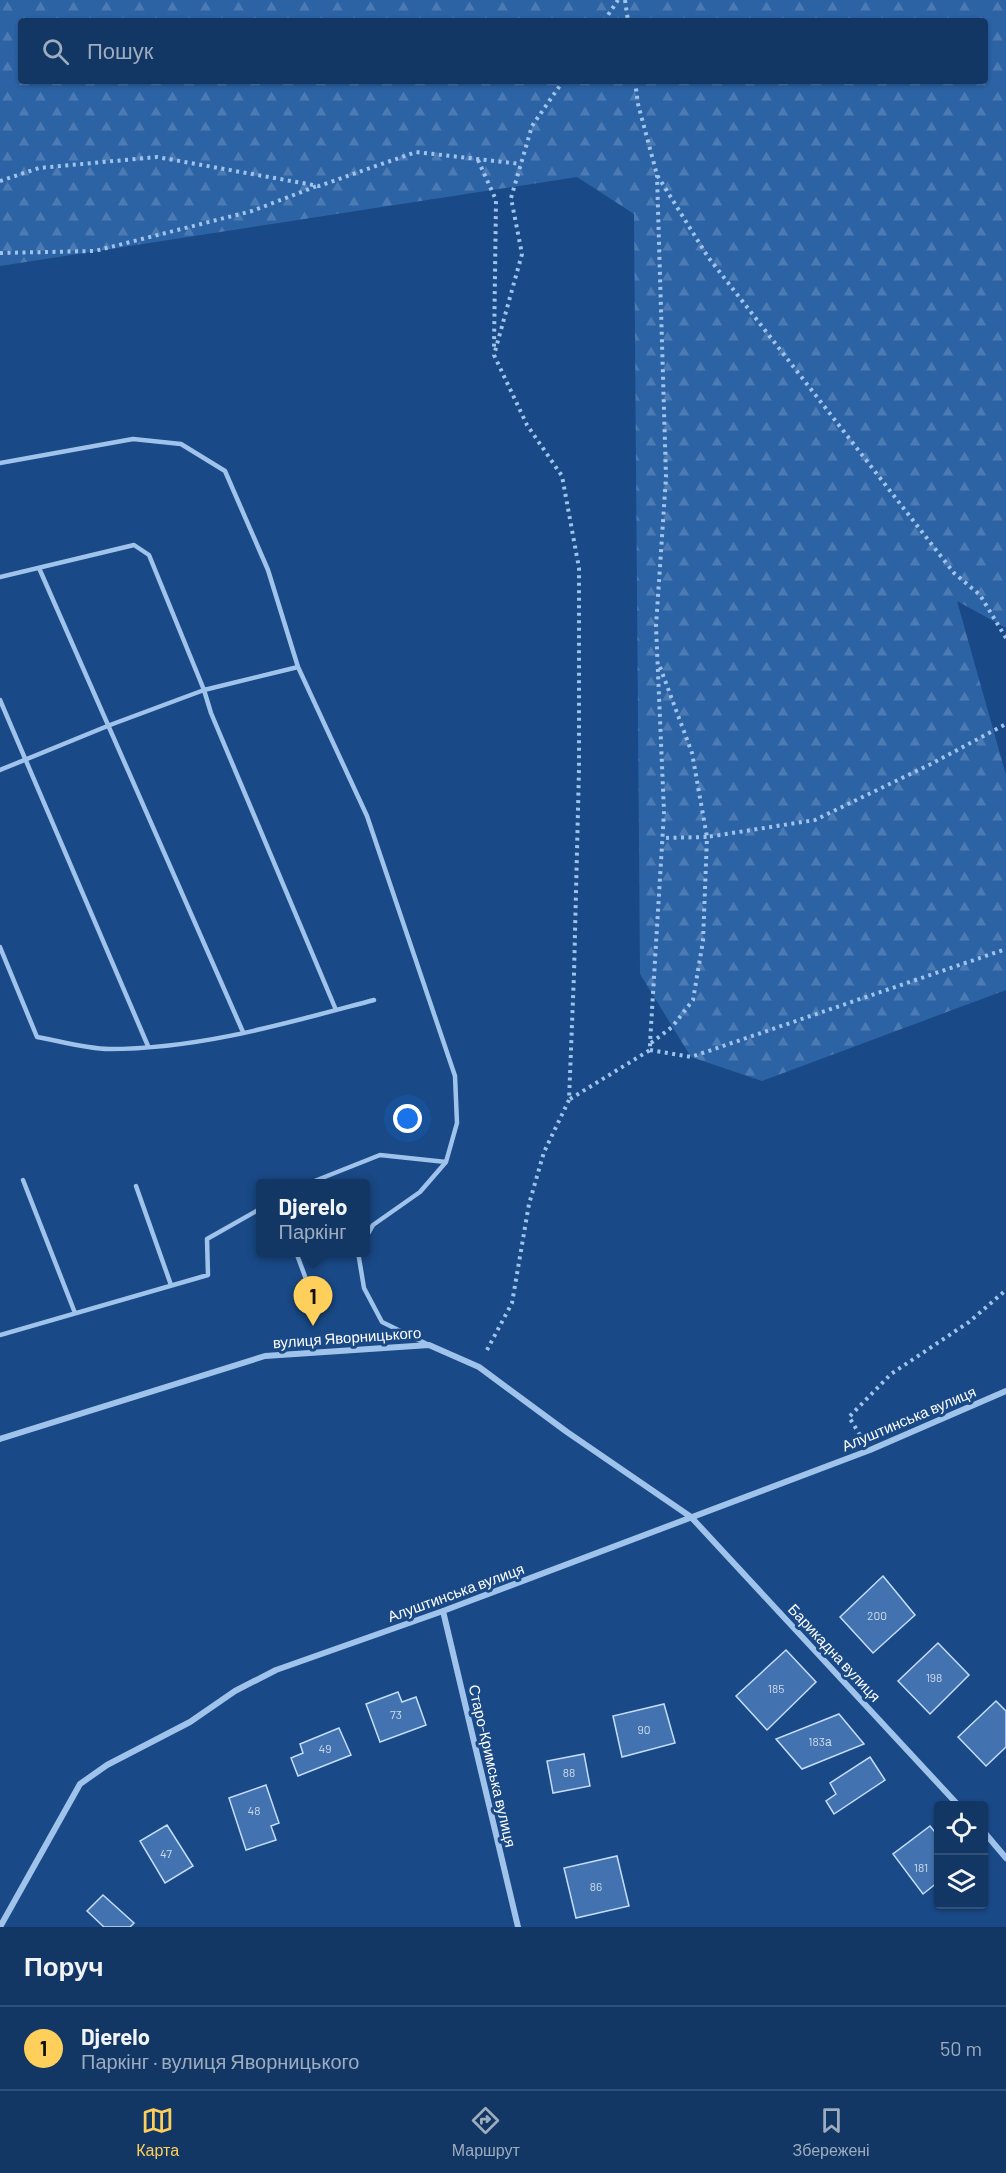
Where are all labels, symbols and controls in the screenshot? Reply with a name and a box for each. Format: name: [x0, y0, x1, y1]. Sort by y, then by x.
search box: [18, 18, 988, 84]
icon: search: [39, 35, 72, 68]
text: Пошук: [87, 37, 153, 63]
your location: [393, 1104, 422, 1133]
popup: [256, 1179, 370, 1257]
text: Djerelo: [279, 1193, 347, 1219]
text: Паркінг: [279, 1219, 347, 1243]
pin: 1: [294, 1276, 332, 1326]
street label: вулиця Яворницького: [272, 1323, 422, 1351]
street label: Алуштинська вулиця: [839, 1382, 978, 1455]
street label: Алуштинська вулиця: [385, 1559, 526, 1625]
street label: Барикадна вулиця: [785, 1600, 885, 1705]
house number: 200: [867, 1608, 887, 1622]
house number: 198: [926, 1670, 942, 1684]
house number: 185: [768, 1681, 784, 1695]
street label: Старо-Кримська вулиця: [465, 1683, 520, 1849]
house number: 73: [390, 1707, 402, 1721]
house number: 90: [637, 1722, 651, 1736]
house number: 183а: [808, 1734, 832, 1748]
house number: 49: [319, 1741, 331, 1755]
house number: 88: [563, 1765, 575, 1779]
map controls: [934, 1801, 988, 1909]
button: locate: [934, 1801, 988, 1855]
house number: 48: [248, 1803, 260, 1817]
house number: 47: [160, 1846, 172, 1860]
button: layers: [934, 1855, 988, 1909]
house number: 181: [914, 1860, 928, 1874]
house number: 86: [590, 1879, 602, 1893]
text: Поруч: [24, 1950, 104, 1981]
text: Djerelo: [81, 2023, 150, 2049]
text: 1: [40, 2036, 47, 2060]
text: 50 m: [940, 2036, 982, 2060]
text: Паркінг · вулиця Яворницького: [81, 2049, 360, 2073]
tab: Карта: [136, 2104, 179, 2160]
tab: Маршрут: [452, 2104, 520, 2160]
tab: Збережені: [793, 2104, 870, 2160]

